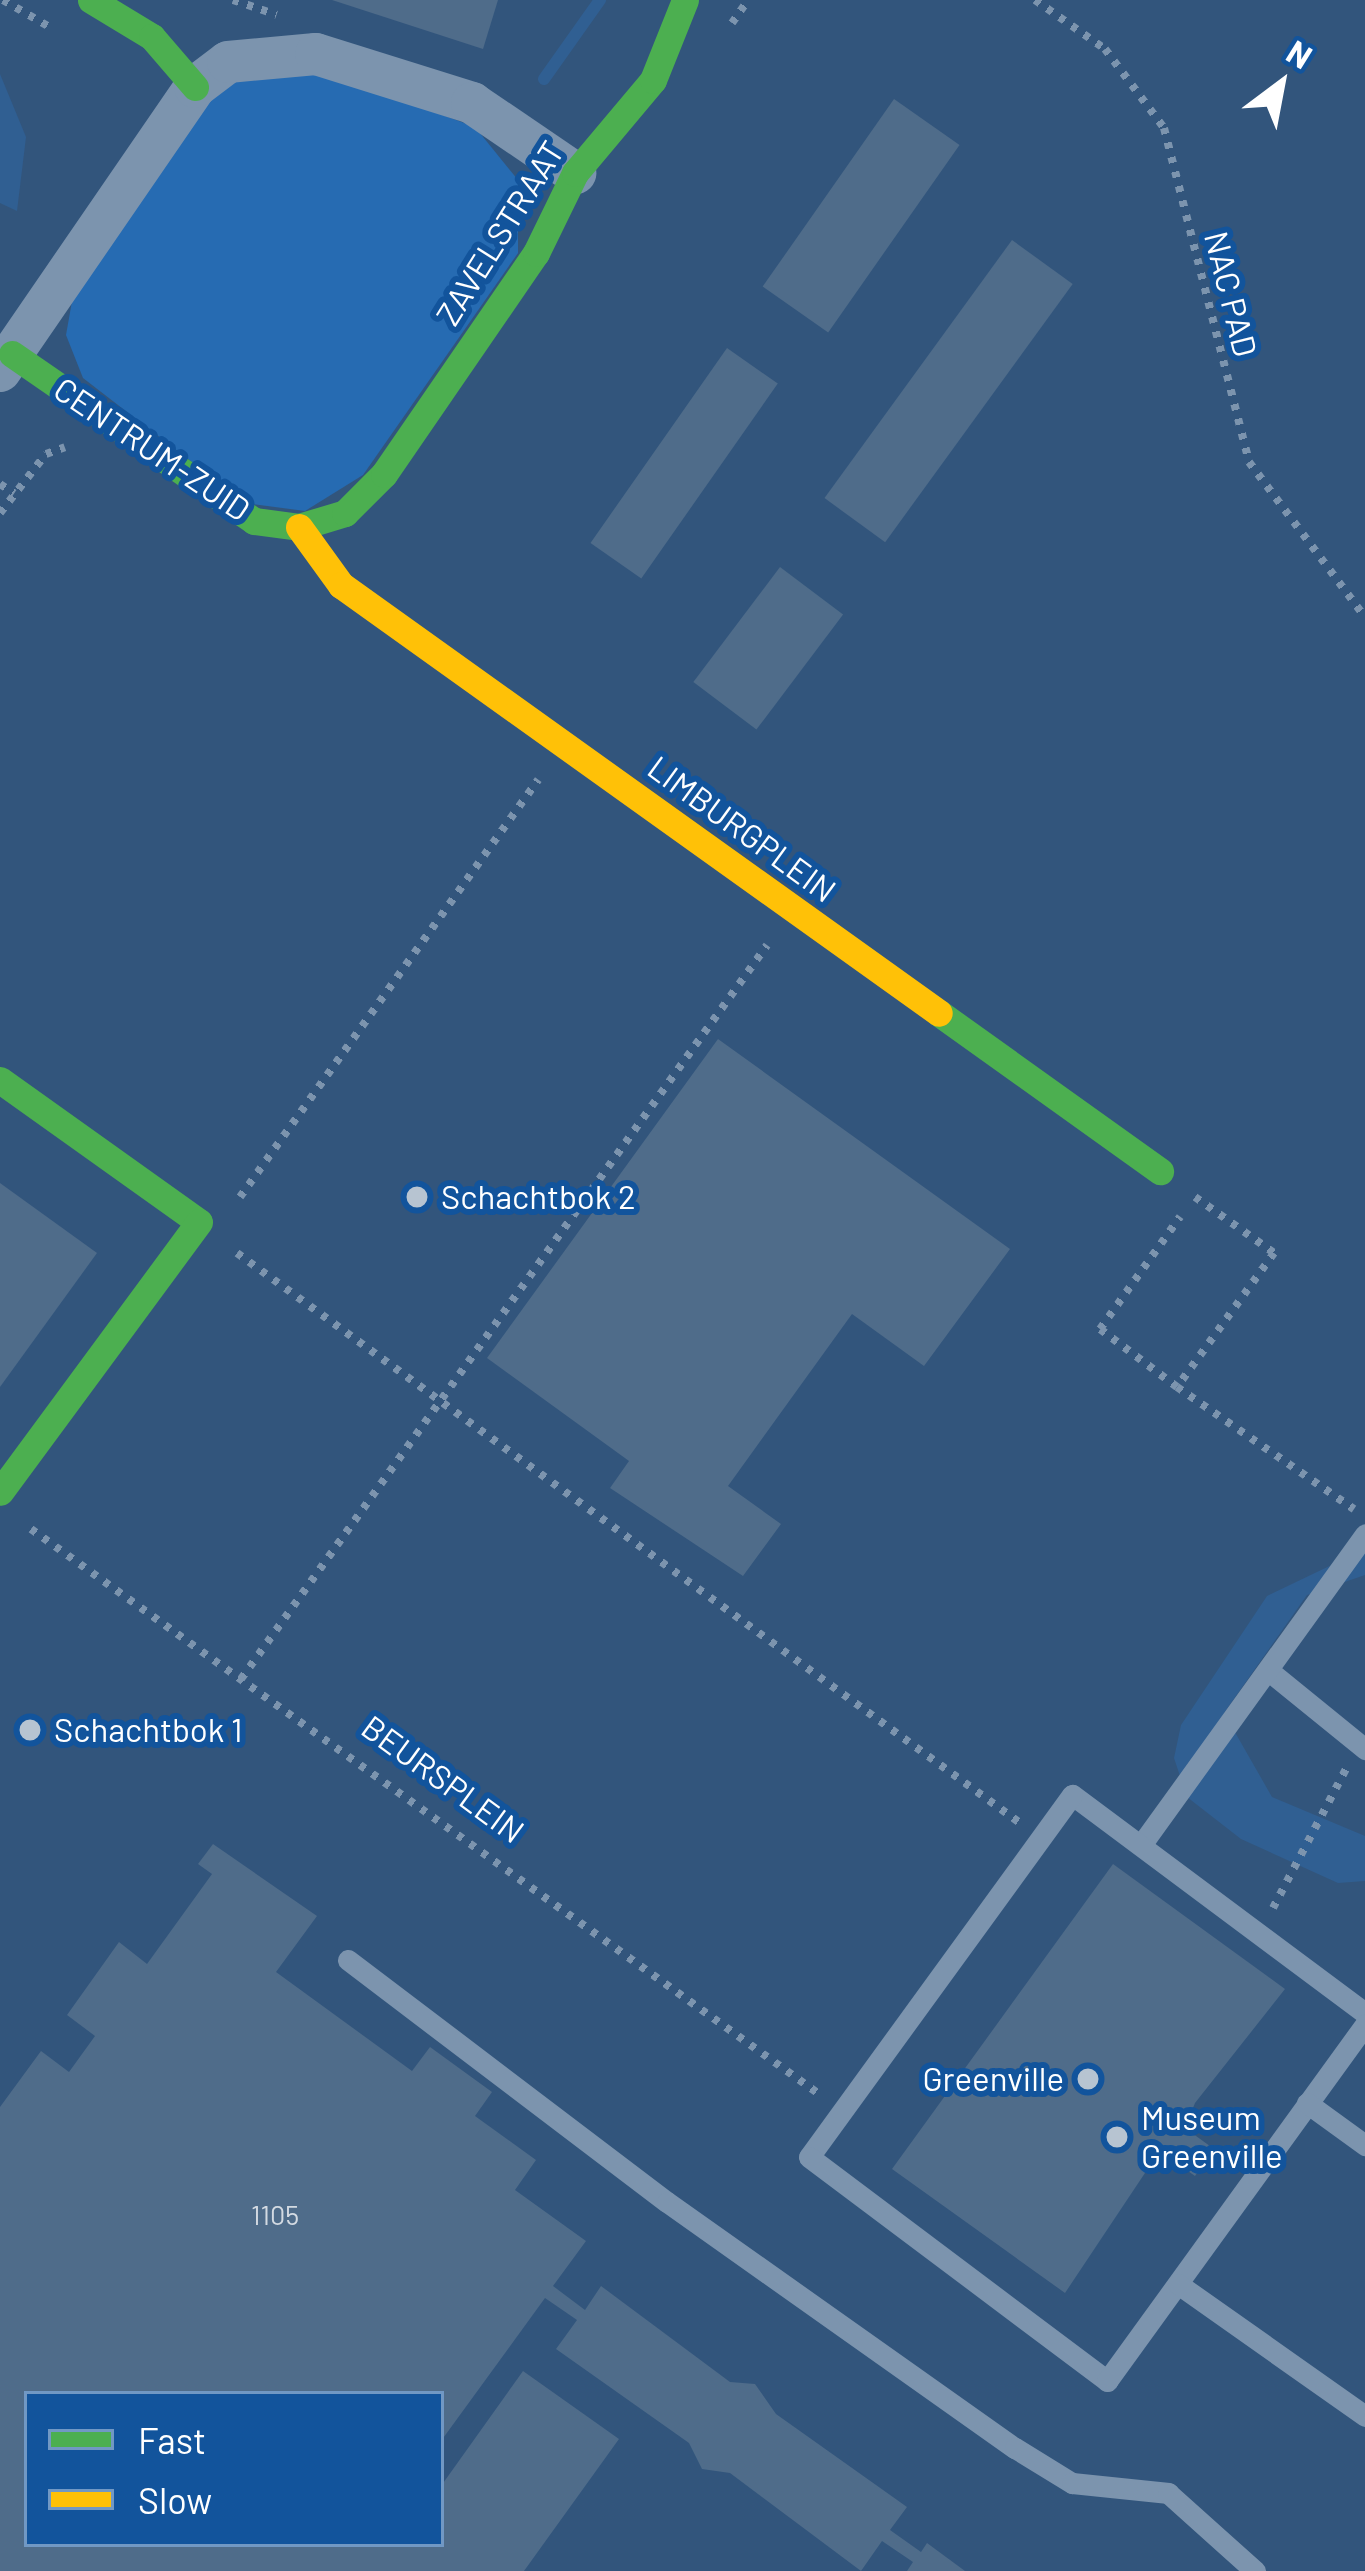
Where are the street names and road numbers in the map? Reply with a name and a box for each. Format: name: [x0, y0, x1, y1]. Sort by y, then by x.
street label: ZAVELSTRAAT: [428, 134, 572, 332]
street label: NAC PAD: [1196, 227, 1266, 361]
street label: CENTRUM-ZUID: [47, 369, 257, 529]
street label: LIMBURGPLEIN: [640, 748, 844, 910]
street label: BEURSPLEIN: [354, 1707, 532, 1851]

